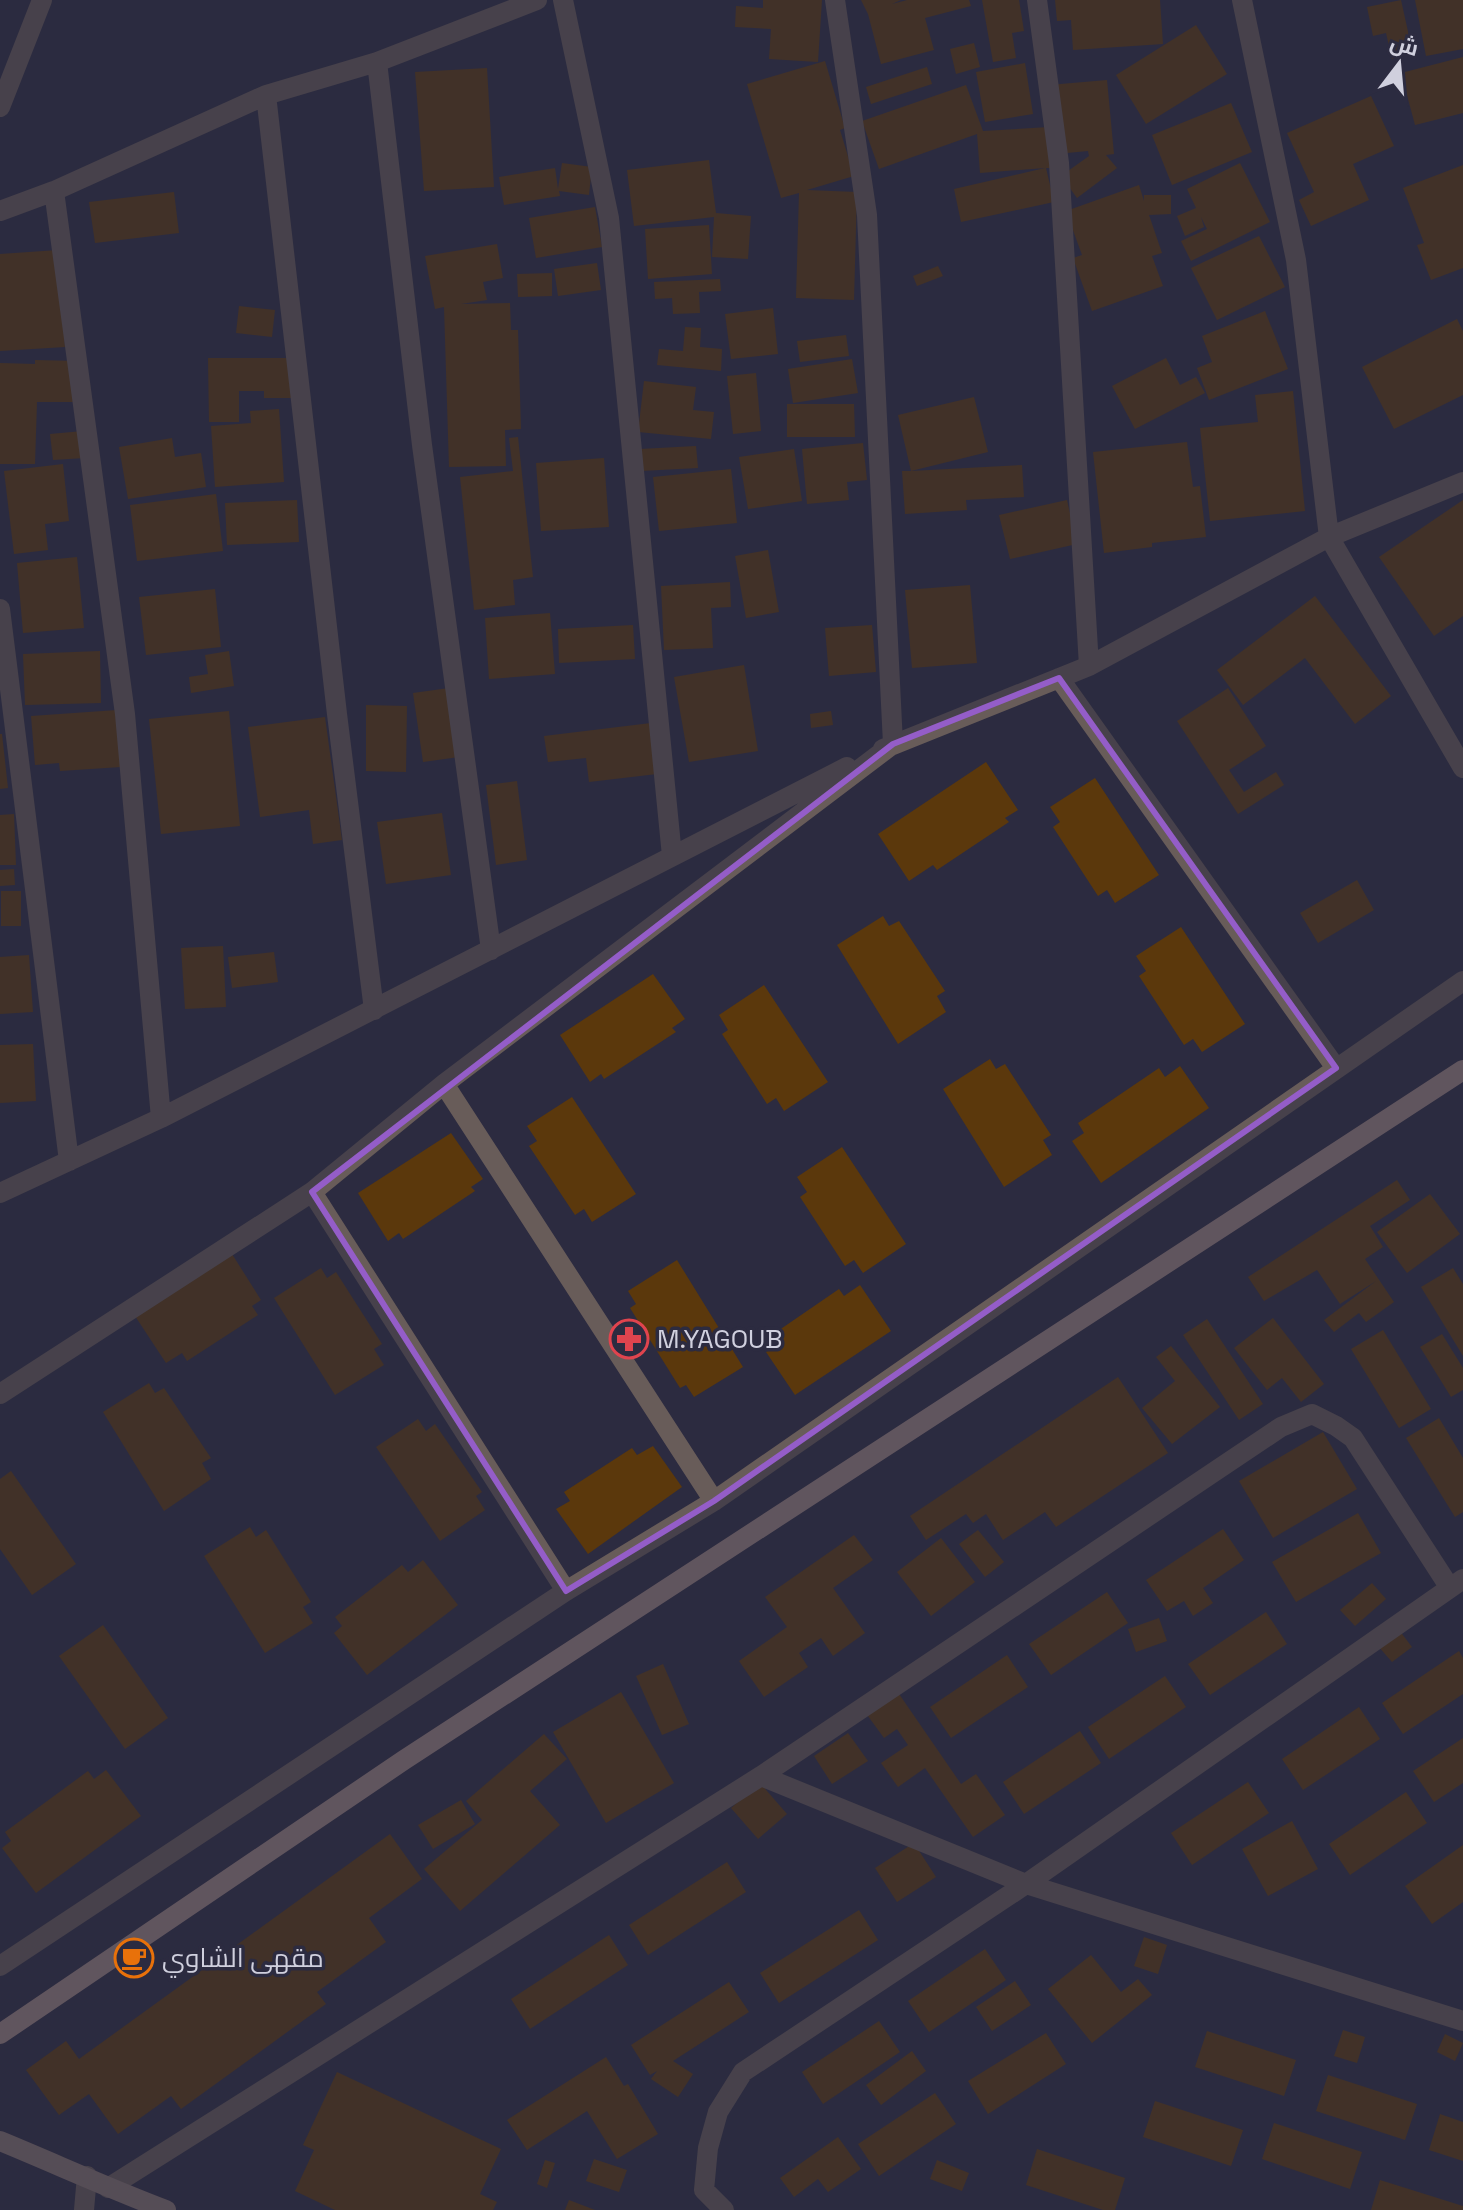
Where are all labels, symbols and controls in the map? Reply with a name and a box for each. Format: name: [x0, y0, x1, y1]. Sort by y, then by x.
north arrow: [1359, 24, 1439, 104]
text: ش: [1387, 27, 1422, 62]
pharmacy icon: M.YAGOUB: [608, 1318, 650, 1360]
place label: M.YAGOUB: [657, 1322, 783, 1356]
cafe icon: مقهى الشاوي: [113, 1937, 155, 1979]
place label: مقهى الشاوي: [162, 1941, 324, 1978]

